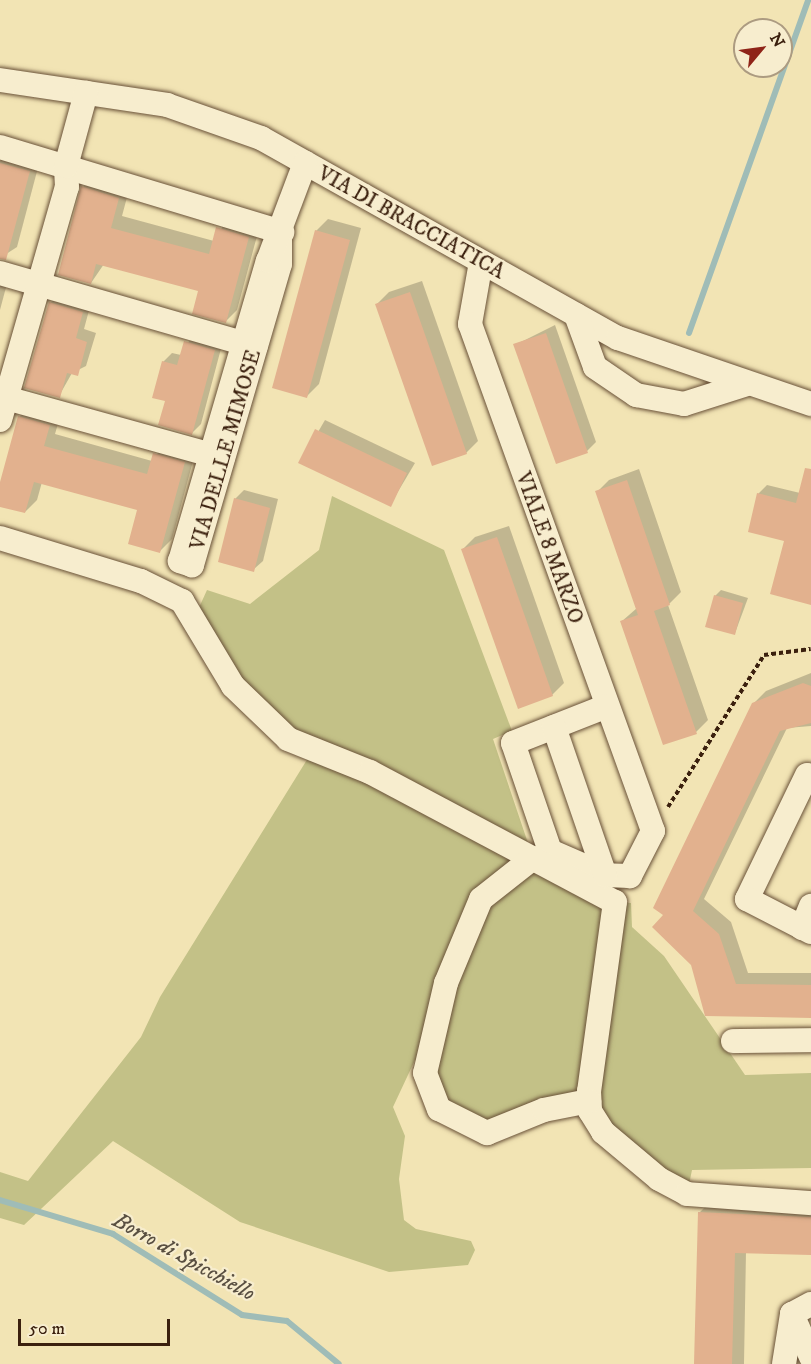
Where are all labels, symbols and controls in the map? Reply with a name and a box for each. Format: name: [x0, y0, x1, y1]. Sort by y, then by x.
north arrow: [733, 18, 793, 78]
text: N: [765, 30, 789, 51]
street label: VIA DI BRACCIATICA: [313, 161, 509, 285]
street label: VIA DELLE MIMOSE: [185, 347, 267, 553]
street label: VIALE 8 MARZO: [510, 469, 588, 627]
water label: Borro di Spicchiello: [108, 1207, 260, 1307]
scale bar: [21, 1307, 172, 1345]
text: 50 m: [29, 1318, 65, 1340]

